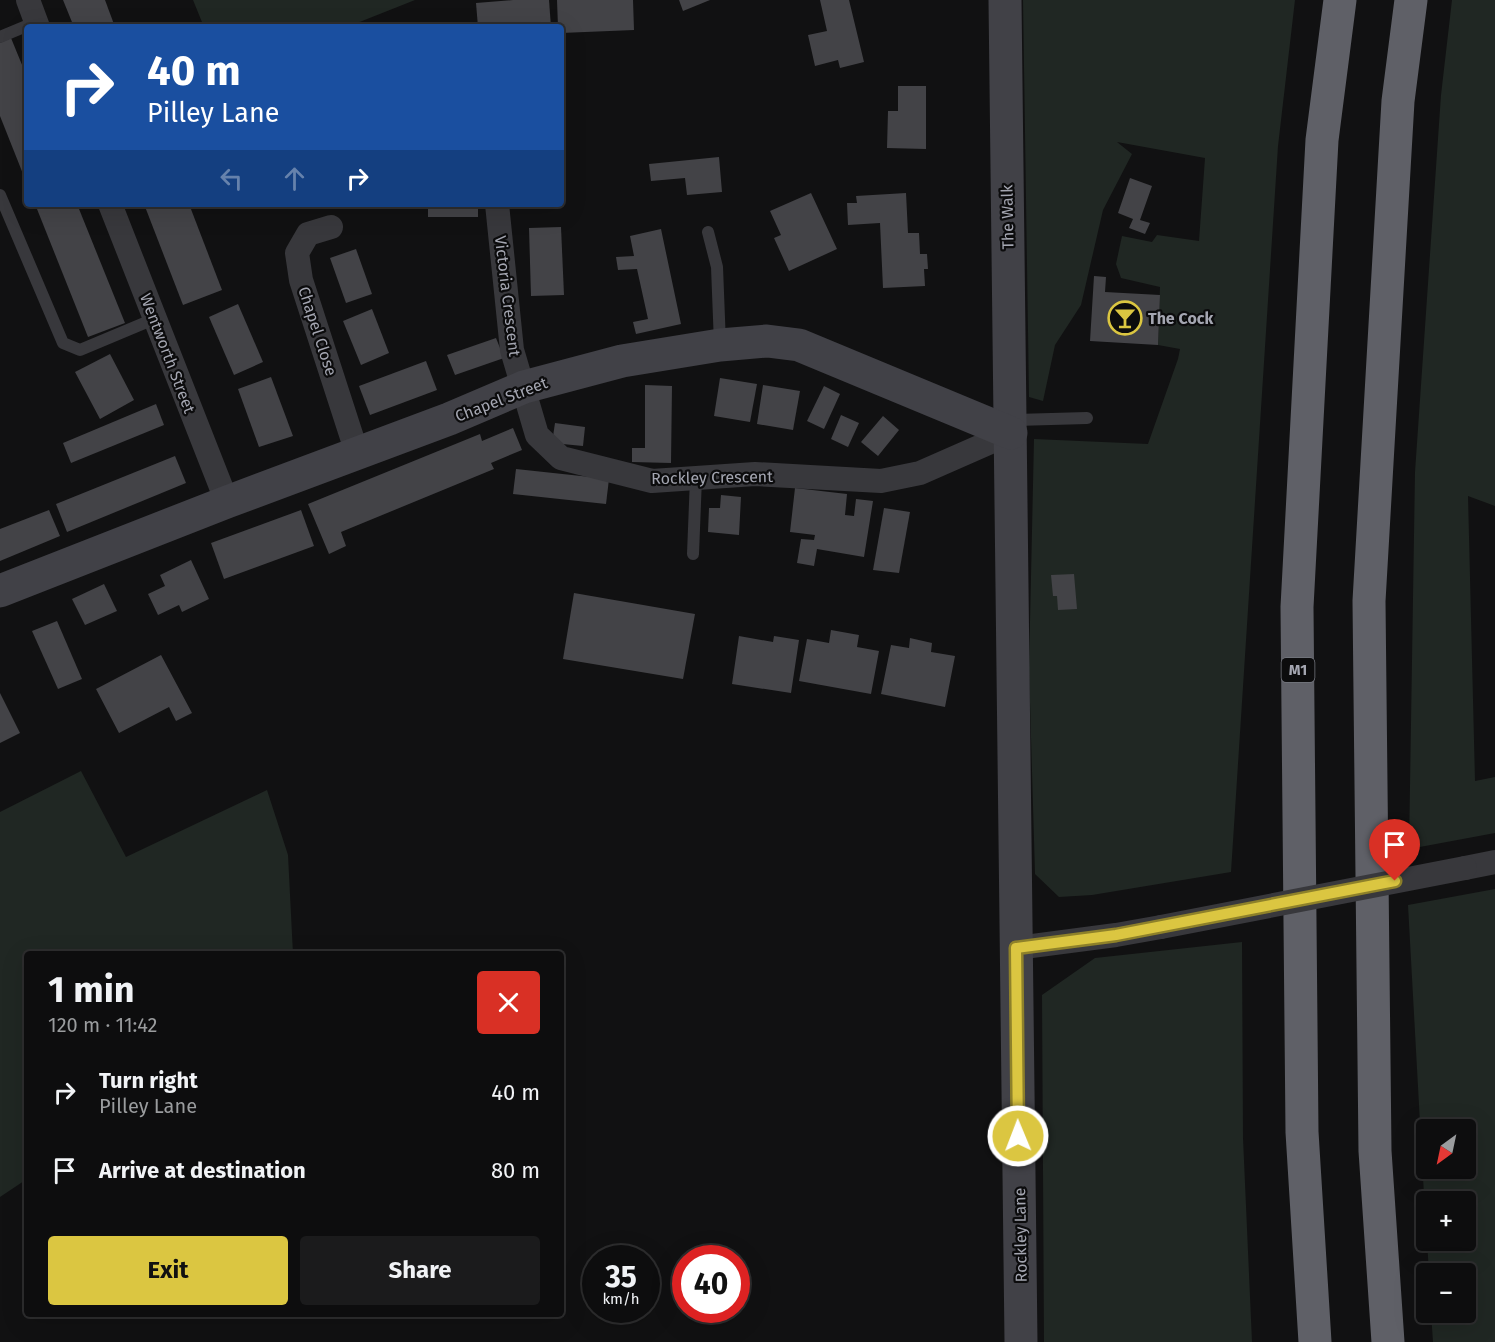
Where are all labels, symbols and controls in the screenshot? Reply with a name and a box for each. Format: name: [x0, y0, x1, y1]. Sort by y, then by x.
text: 40 m: [147, 46, 241, 96]
icon: right: [48, 48, 126, 126]
text: Pilley Lane: [147, 97, 279, 129]
icon: left: [215, 162, 248, 195]
icon: ahead: [278, 162, 311, 195]
icon: right: [341, 162, 374, 195]
street label: The Walk: [997, 184, 1018, 250]
street label: Victoria Crescent: [491, 235, 524, 358]
street label: Chapel Close: [294, 284, 341, 378]
street label: Wentworth Street: [136, 291, 199, 416]
bar icon: The Cock: [1107, 300, 1143, 336]
place label: The Cock: [1148, 309, 1213, 328]
street label: Chapel Street: [452, 373, 550, 426]
street label: Rockley Crescent: [651, 467, 773, 488]
road number: M1: [1282, 658, 1314, 682]
pin: [1369, 819, 1420, 881]
icon: arrive: [1378, 828, 1411, 861]
text: 1 min: [48, 968, 135, 1012]
button: close: [477, 971, 540, 1034]
text: 120 m · 11:42: [48, 1013, 157, 1037]
text: Turn right: [99, 1067, 198, 1094]
icon: right: [48, 1076, 81, 1109]
text: 40 m: [491, 1079, 540, 1106]
text: Pilley Lane: [99, 1094, 197, 1118]
position arrow: [986, 1104, 1050, 1168]
north arrow: [1416, 1119, 1476, 1179]
map controls: [1416, 1119, 1476, 1323]
icon: arrive: [48, 1154, 81, 1187]
text: Arrive at destination: [99, 1157, 306, 1184]
text: 80 m: [491, 1157, 540, 1184]
street label: Rockley Lane: [1010, 1188, 1031, 1282]
button: +: [1416, 1191, 1476, 1251]
button: Exit: [48, 1236, 288, 1305]
button: Share: [300, 1236, 540, 1305]
speed limit sign: 40: [672, 1245, 750, 1323]
text: 35: [605, 1259, 637, 1295]
button: −: [1416, 1263, 1476, 1323]
text: km/h: [602, 1290, 640, 1308]

